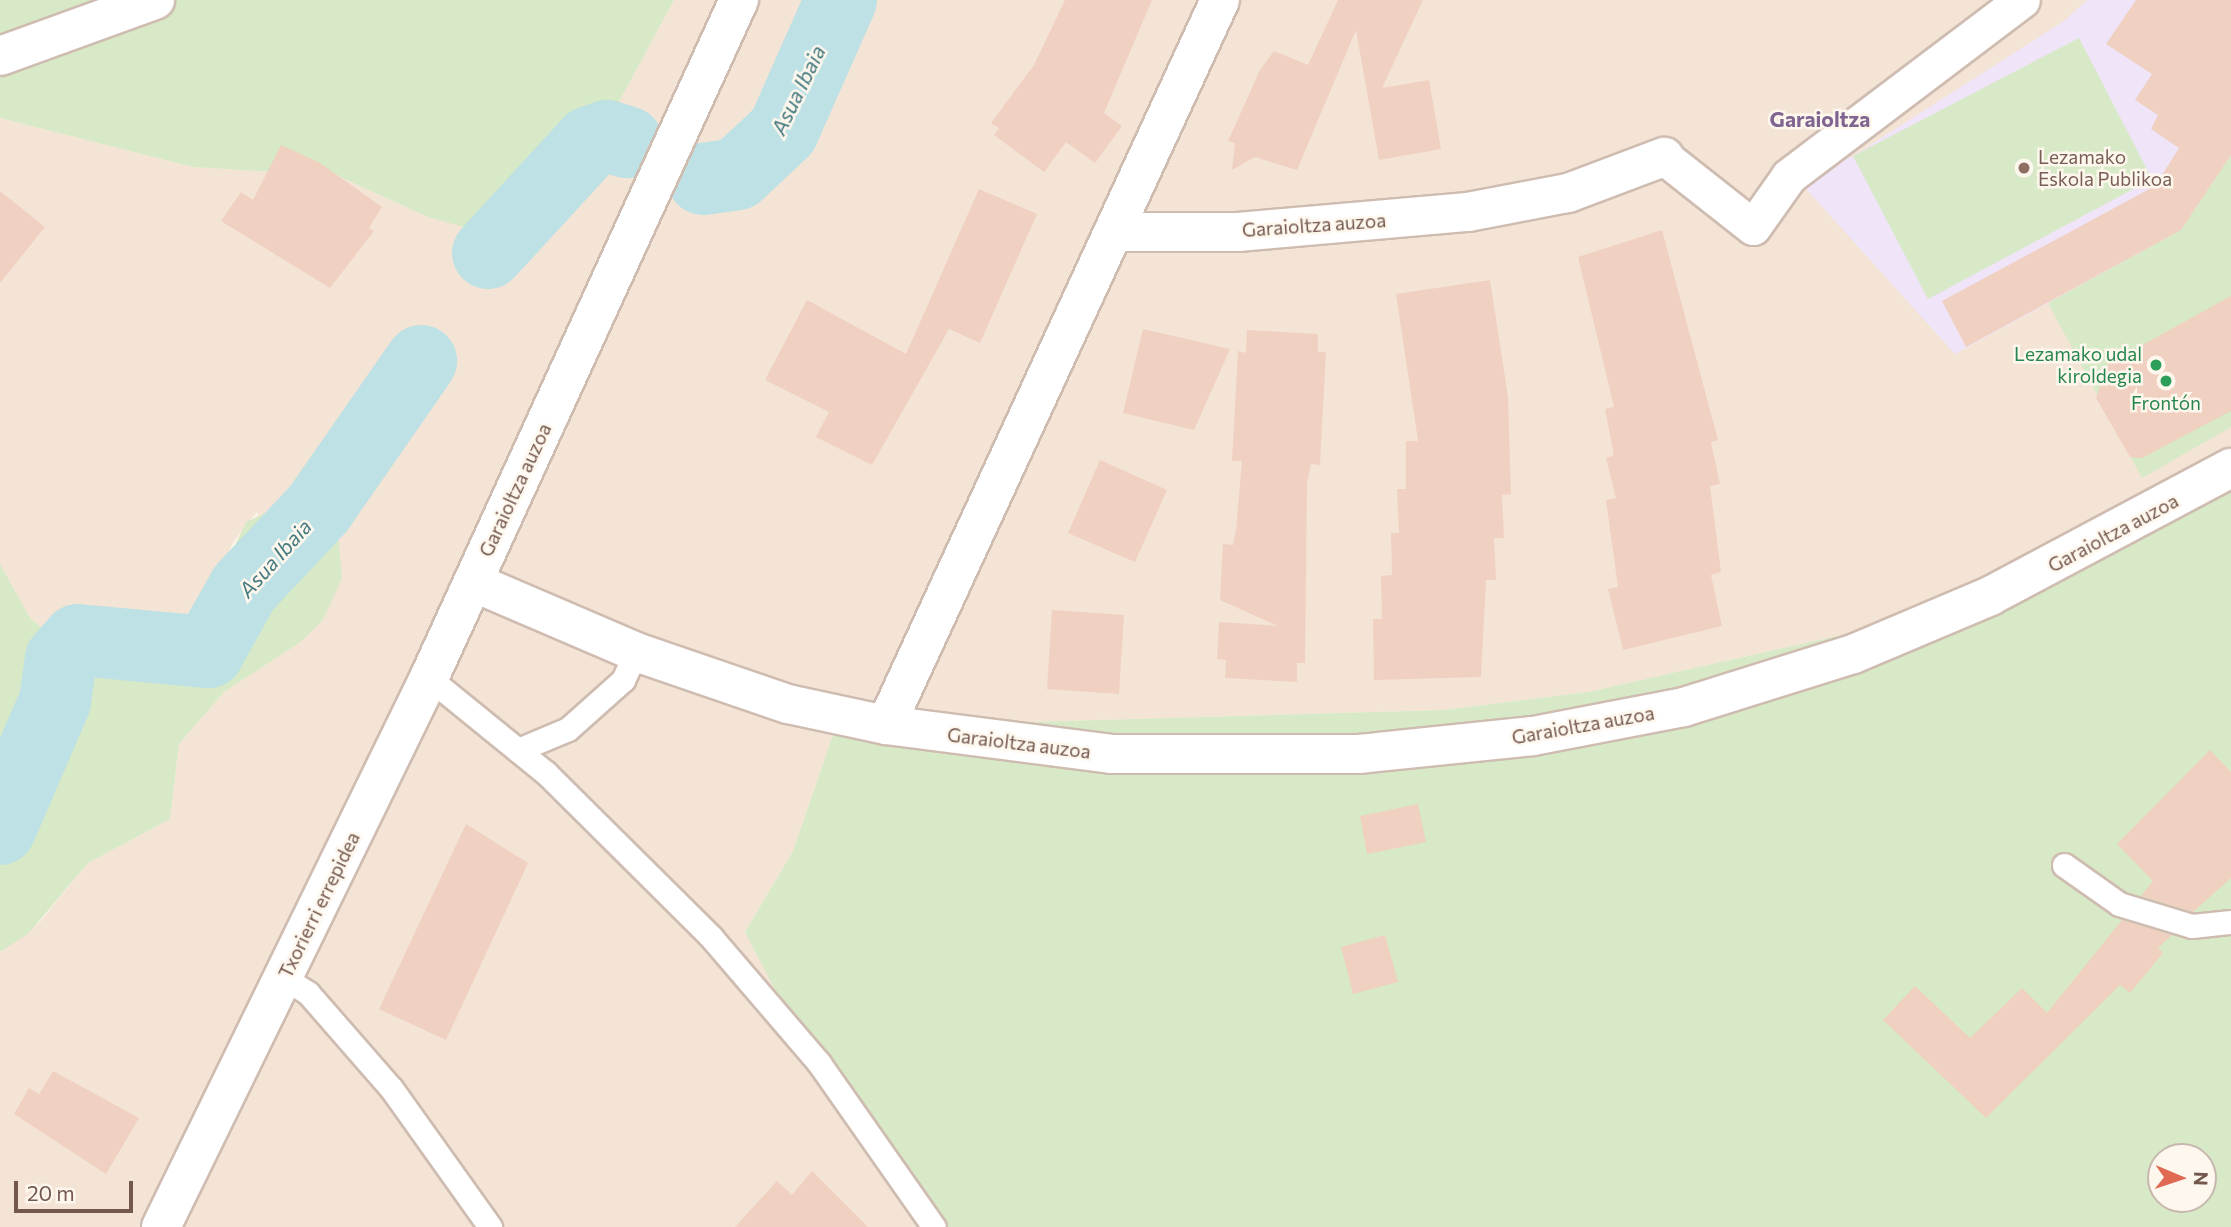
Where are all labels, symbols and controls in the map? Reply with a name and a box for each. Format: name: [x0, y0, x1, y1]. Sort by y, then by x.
water label: Asua Ibaia: [766, 41, 830, 139]
district label: Garaioltza: [1770, 106, 1870, 132]
place label: Lezamako Eskola Publikoa: [2038, 146, 2172, 190]
marker: Lezamako Eskola Publikoa: [2016, 160, 2032, 176]
street label: Garaioltza auzoa: [1241, 209, 1387, 241]
place label: Lezamako udal kiroldegia: [2014, 343, 2142, 387]
marker: Lezamako udal kiroldegia: [2148, 357, 2164, 373]
marker: Frontón: [2158, 373, 2174, 389]
place label: Frontón: [2131, 392, 2201, 414]
street label: Garaioltza auzoa: [474, 420, 556, 560]
street label: Garaioltza auzoa: [2044, 489, 2182, 577]
water label: Asua Ibaia: [233, 514, 317, 602]
street label: Garaioltza auzoa: [1510, 701, 1656, 749]
street label: Garaioltza auzoa: [946, 723, 1092, 763]
street label: Txorierri errepidea: [274, 828, 364, 982]
north arrow: [2147, 1143, 2217, 1213]
scale bar: [18, 1168, 136, 1212]
text: N: [2190, 1171, 2213, 1186]
text: 20 m: [27, 1180, 75, 1205]

